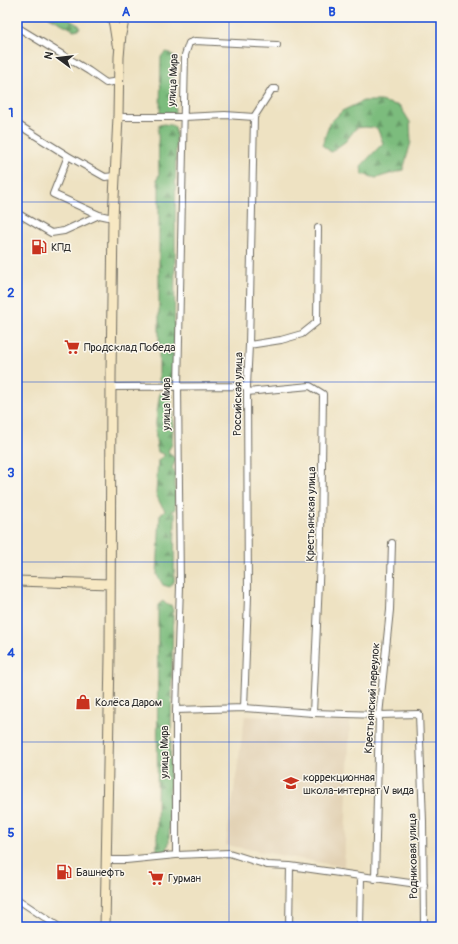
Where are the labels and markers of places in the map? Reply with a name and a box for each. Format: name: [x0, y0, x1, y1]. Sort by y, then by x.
fuel station icon: КПД: [30, 238, 48, 256]
place label: КПД: [51, 241, 71, 254]
supermarket icon: Продсклад Победа: [63, 338, 81, 356]
place label: Продсклад Победа: [84, 341, 175, 354]
shop icon: Колёса Даром: [74, 693, 92, 711]
place label: Колёса Даром: [95, 696, 162, 709]
place label: коррекционная школа-интернат V вида: [303, 771, 414, 797]
school or university icon: коррекционная школа-интернат V вида: [282, 774, 300, 792]
fuel station icon: Башнефть: [55, 863, 73, 881]
place label: Башнефть: [76, 866, 125, 879]
supermarket icon: Гурман: [147, 869, 165, 887]
place label: Гурман: [168, 872, 201, 885]

